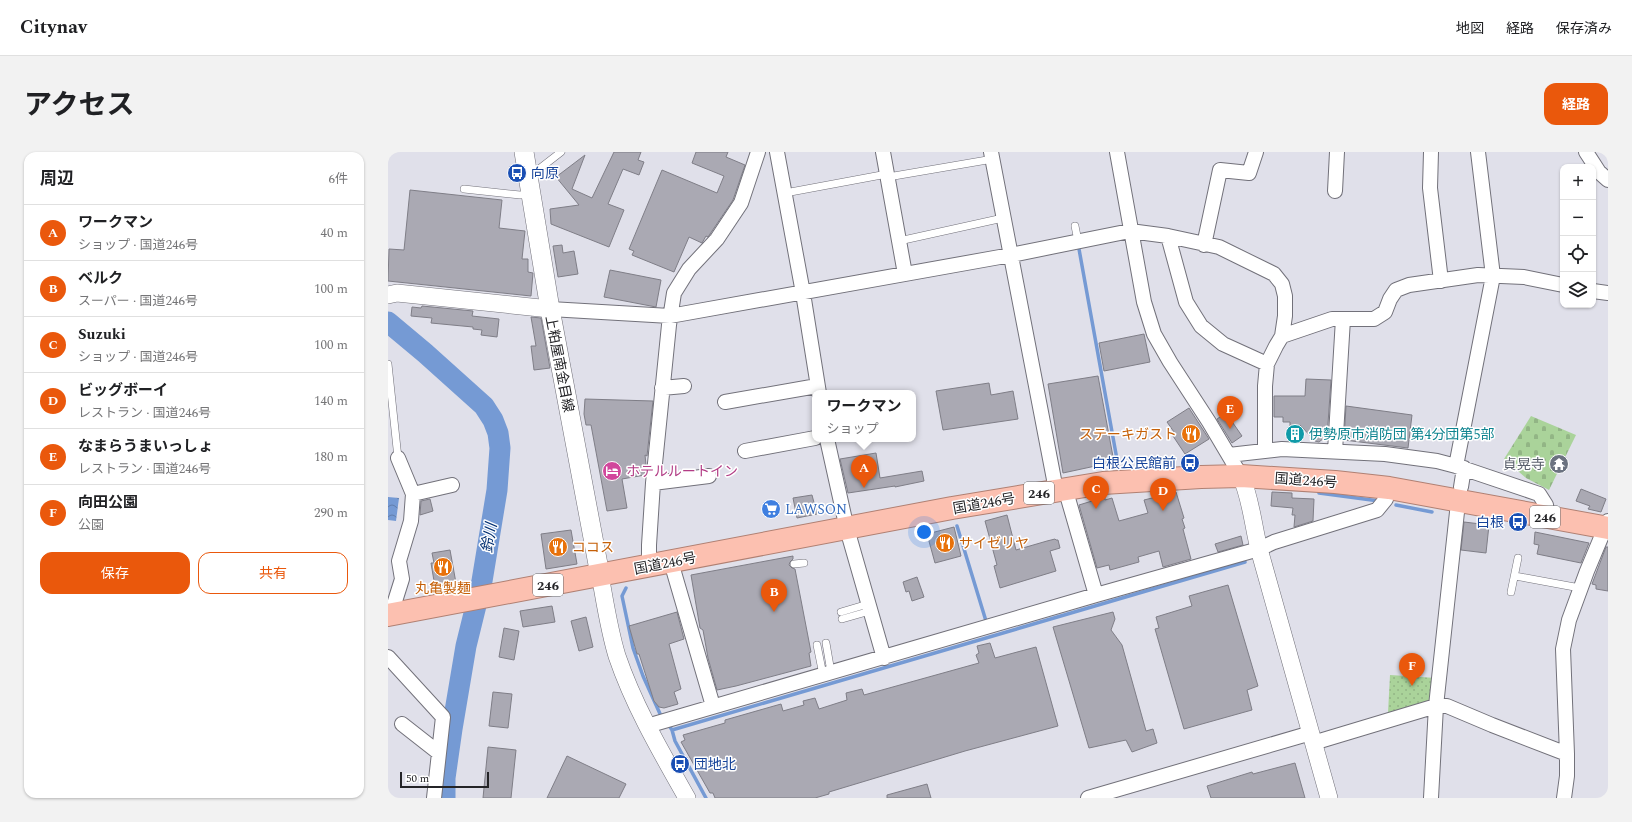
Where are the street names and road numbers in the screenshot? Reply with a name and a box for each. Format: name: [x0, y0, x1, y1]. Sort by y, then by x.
street label: 上粕屋南金目線: [540, 314, 579, 414]
street label: 国道246号: [1274, 468, 1338, 493]
road number: 246: [1024, 482, 1054, 504]
street label: 国道246号: [951, 488, 1017, 519]
road number: 246: [1530, 506, 1560, 528]
street label: 国道246号: [632, 547, 698, 580]
road number: 246: [533, 574, 563, 596]

